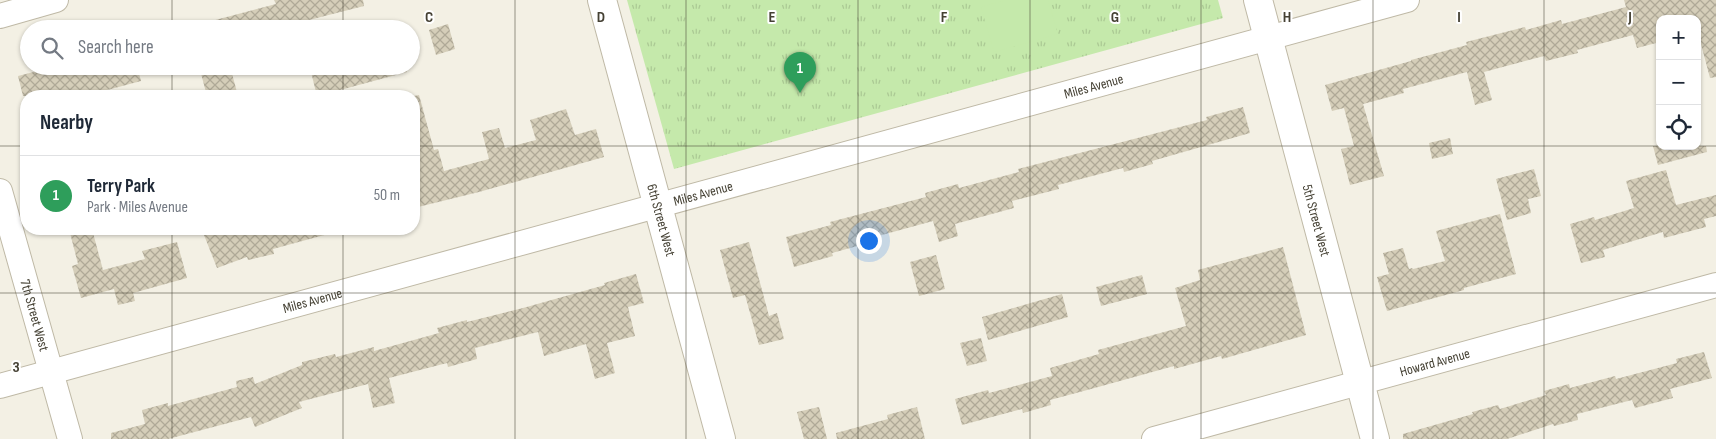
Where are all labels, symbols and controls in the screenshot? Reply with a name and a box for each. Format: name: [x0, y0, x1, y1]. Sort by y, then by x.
text: C: [425, 8, 433, 27]
text: D: [597, 8, 605, 27]
text: E: [769, 8, 776, 27]
text: F: [941, 8, 948, 27]
text: G: [1111, 8, 1119, 27]
text: H: [1283, 8, 1291, 27]
text: I: [1457, 8, 1461, 27]
text: J: [1627, 8, 1632, 27]
map controls: [1656, 15, 1701, 150]
button: +: [1656, 15, 1701, 60]
search box: [20, 20, 420, 75]
icon: search: [38, 34, 66, 62]
text: Search here: [78, 36, 154, 59]
pin: 1: [784, 52, 816, 93]
button: −: [1656, 60, 1701, 105]
street label: Miles Avenue: [1062, 70, 1125, 103]
button: locate: [1656, 105, 1701, 150]
text: Nearby: [40, 110, 93, 135]
text: Terry Park: [87, 175, 155, 198]
street label: Miles Avenue: [672, 177, 735, 210]
street label: 6th Street West: [643, 182, 679, 258]
street label: 5th Street West: [1299, 183, 1334, 258]
text: 1: [53, 186, 59, 205]
text: 50 m: [374, 186, 400, 205]
text: Park · Miles Avenue: [87, 198, 188, 217]
your location: [856, 228, 882, 254]
street label: 7th Street West: [16, 277, 53, 353]
street label: Miles Avenue: [281, 285, 344, 317]
street label: Howard Avenue: [1398, 345, 1472, 380]
text: 3: [12, 358, 20, 377]

